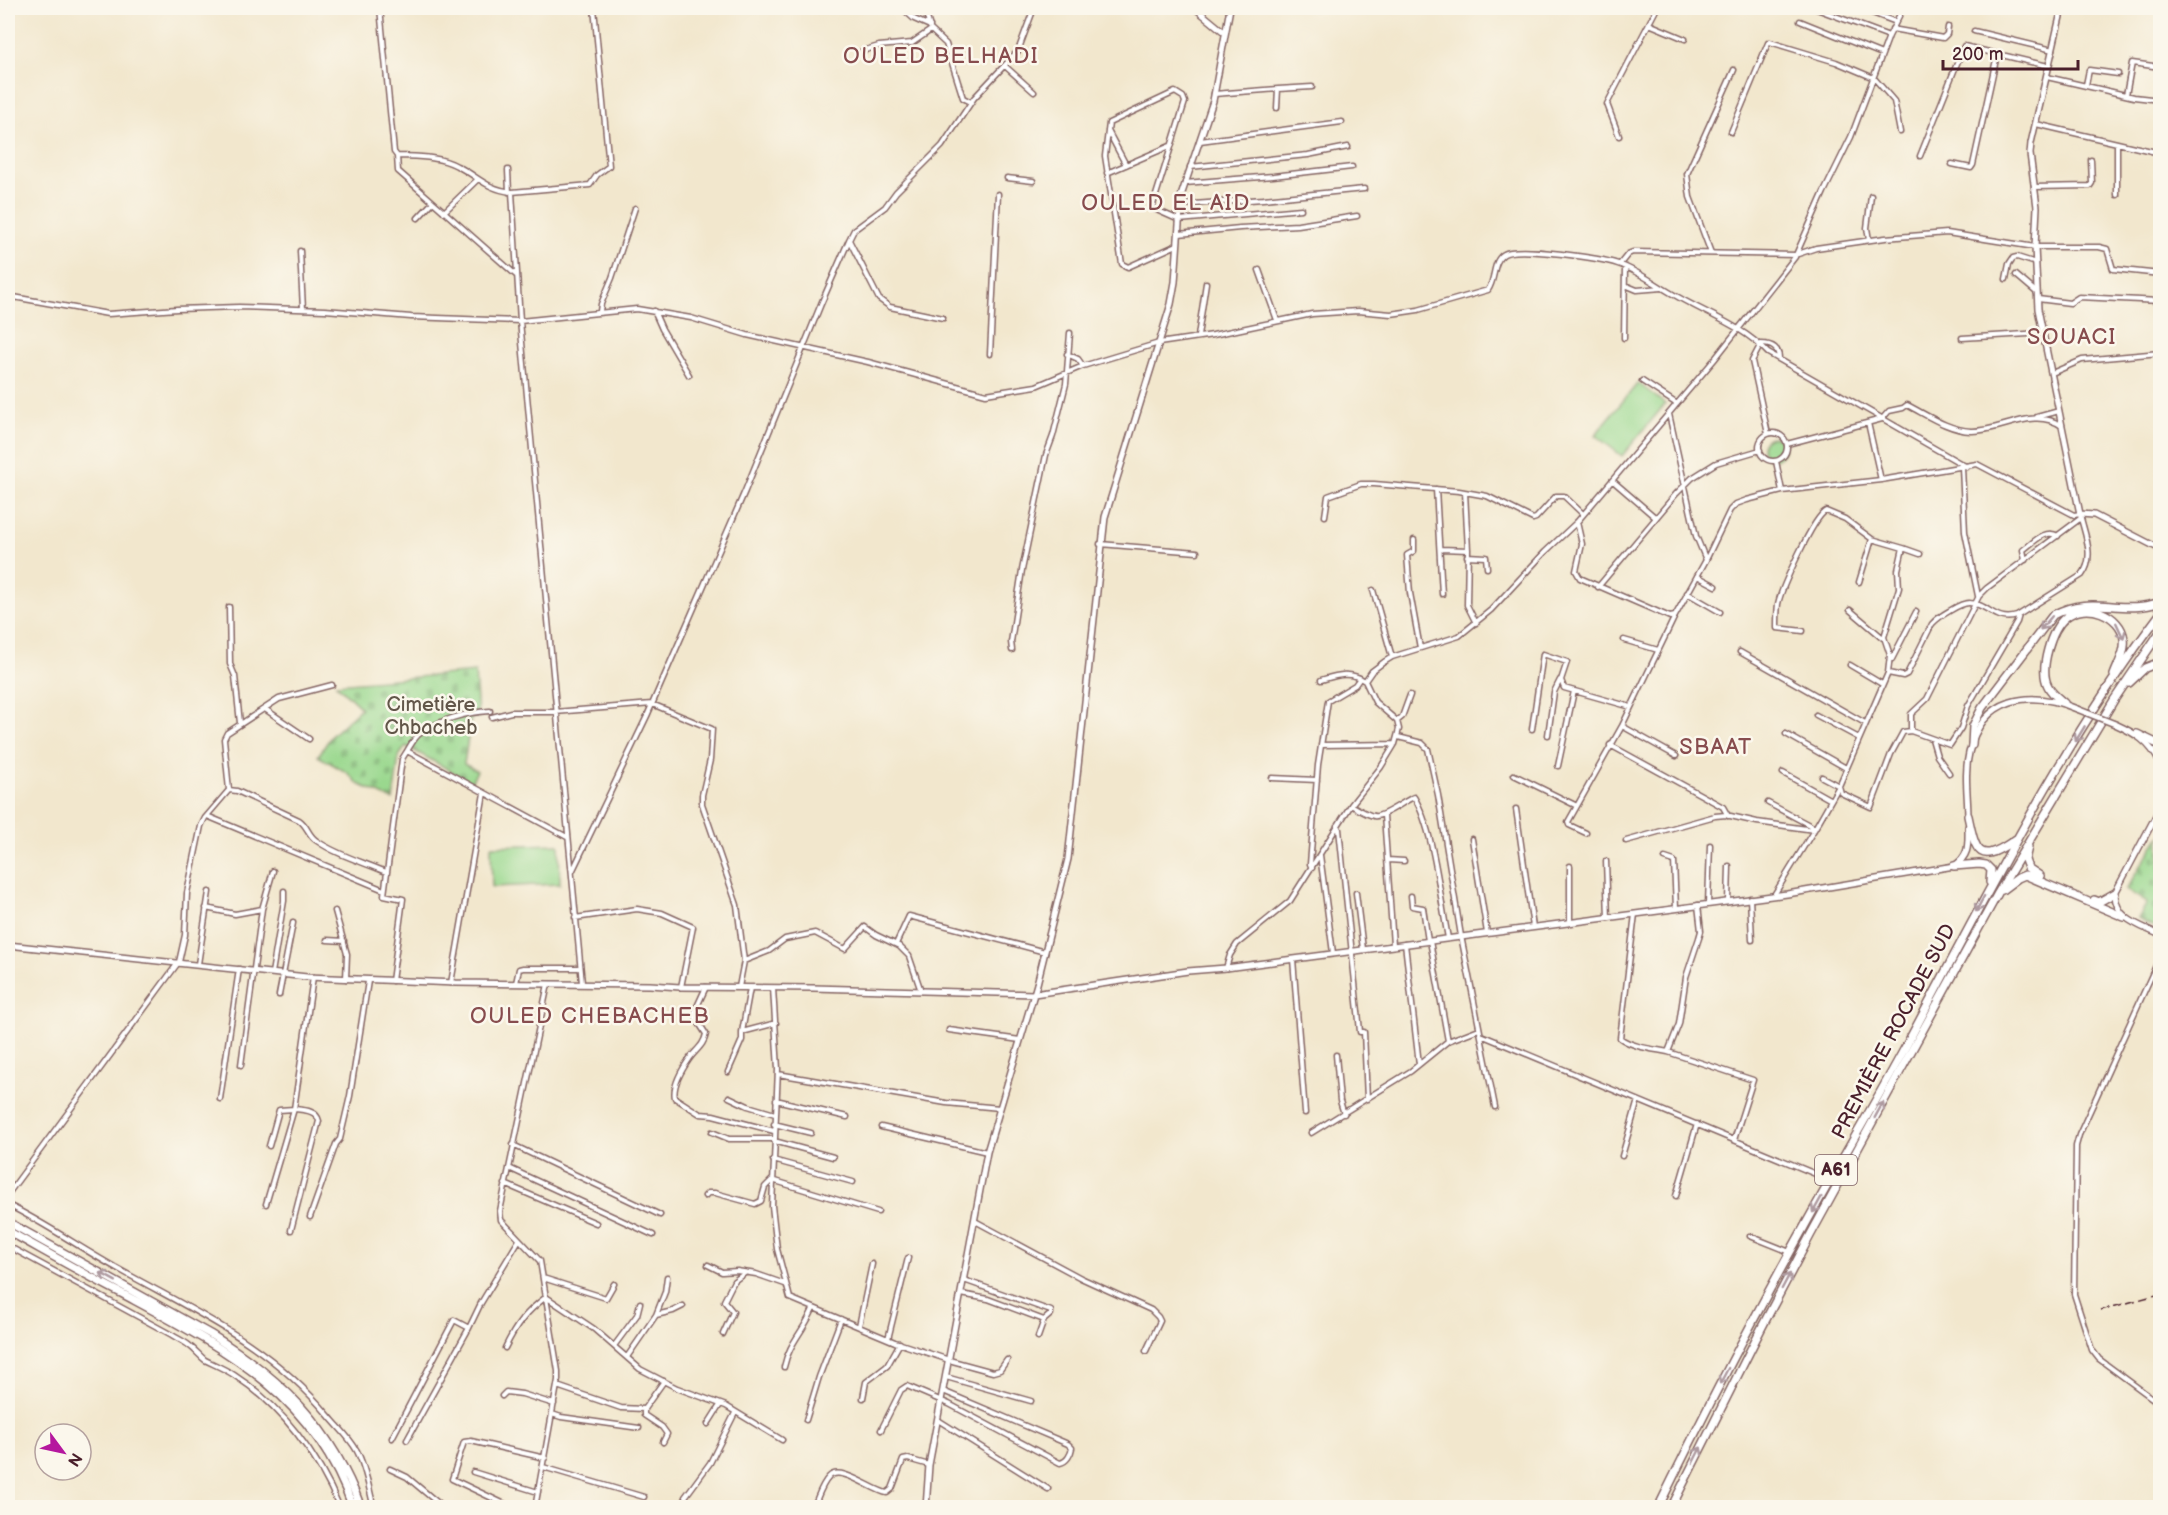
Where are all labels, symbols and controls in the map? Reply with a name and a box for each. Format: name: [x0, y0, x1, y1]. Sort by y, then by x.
scale bar: [1943, 33, 2078, 71]
district label: OULED BELHADI: [843, 43, 1039, 70]
text: 200 m: [1952, 44, 2004, 65]
district label: OULED EL AID: [1081, 190, 1251, 217]
district label: SOUACI: [2027, 324, 2117, 351]
one-way arrow: [2039, 615, 2053, 630]
one-way arrow: [2115, 622, 2126, 640]
park label: Cimetière Chbacheb: [385, 693, 477, 740]
one-way arrow: [2073, 725, 2085, 742]
district label: SBAAT: [1679, 734, 1753, 761]
one-way arrow: [1974, 895, 1985, 913]
street label: PREMIÈRE ROCADE SUD: [1826, 919, 1961, 1143]
district label: OULED CHEBACHEB: [470, 1003, 710, 1030]
one-way arrow: [1873, 1102, 1885, 1119]
road number: A61: [1815, 1155, 1857, 1185]
one-way arrow: [1810, 1196, 1822, 1213]
one-way arrow: [100, 1271, 117, 1283]
one-way arrow: [1781, 1273, 1792, 1291]
one-way arrow: [1718, 1367, 1729, 1385]
north arrow: [33, 1422, 93, 1482]
one-way arrow: [1692, 1447, 1704, 1465]
text: N: [63, 1449, 86, 1470]

